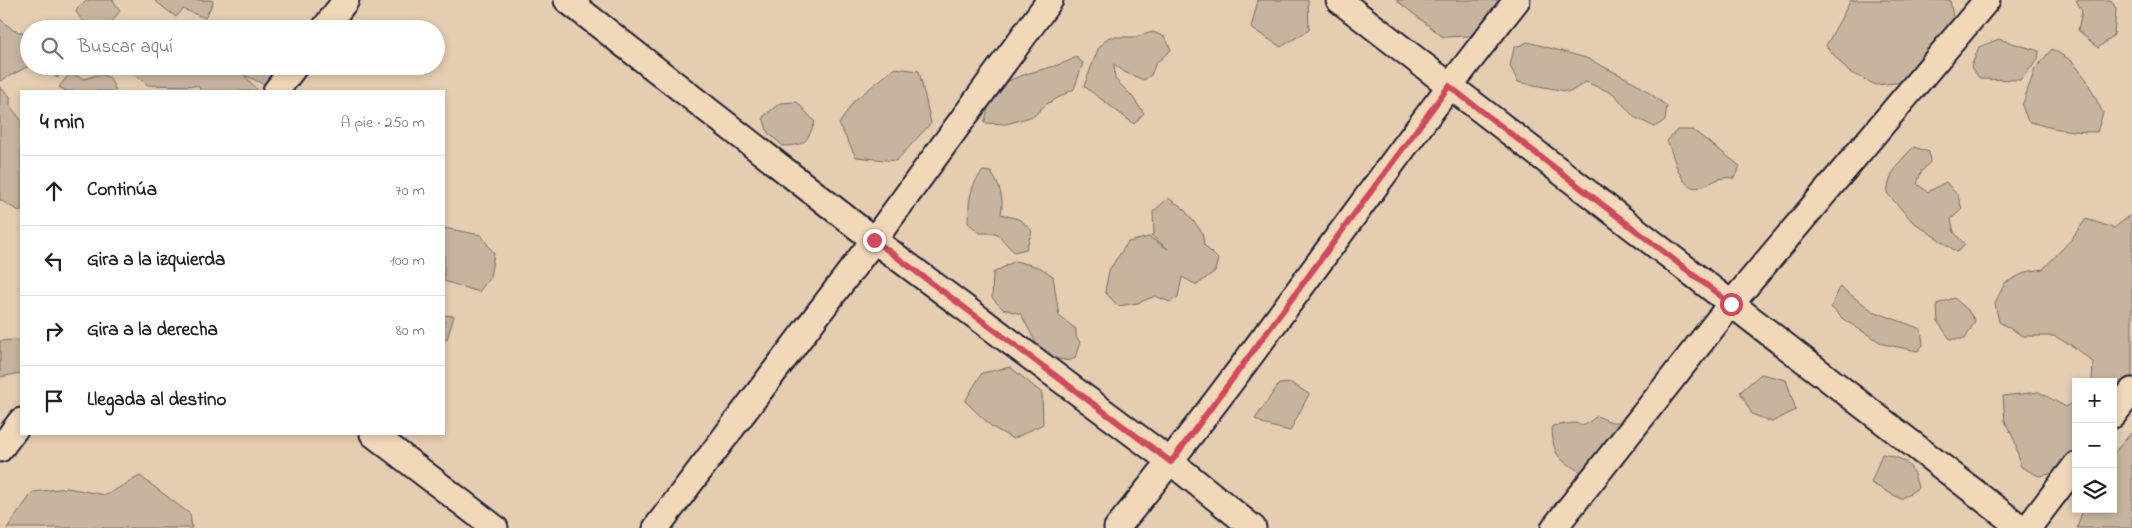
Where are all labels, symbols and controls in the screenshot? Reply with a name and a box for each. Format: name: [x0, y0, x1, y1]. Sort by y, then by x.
search box: [20, 20, 445, 75]
icon: search: [38, 34, 66, 62]
text: Buscar aquí: [78, 34, 173, 61]
text: 4 min: [40, 108, 84, 138]
text: A pie · 250 m: [341, 111, 425, 135]
icon: ahead: [40, 177, 68, 205]
text: Continúa: [87, 177, 157, 204]
text: 70 m: [395, 179, 425, 203]
route end: [863, 229, 886, 252]
icon: left: [40, 247, 68, 275]
text: Gira a la izquierda: [87, 247, 225, 274]
text: 100 m: [390, 249, 425, 273]
route start: [1720, 293, 1743, 316]
icon: right: [40, 317, 68, 345]
text: Gira a la derecha: [87, 317, 218, 344]
text: 80 m: [396, 319, 425, 343]
map controls: [2072, 378, 2117, 513]
button: +: [2072, 378, 2117, 423]
icon: arrive: [40, 387, 68, 415]
text: Llegada al destino: [87, 387, 226, 414]
button: −: [2072, 423, 2117, 468]
button: layers: [2072, 468, 2117, 513]

